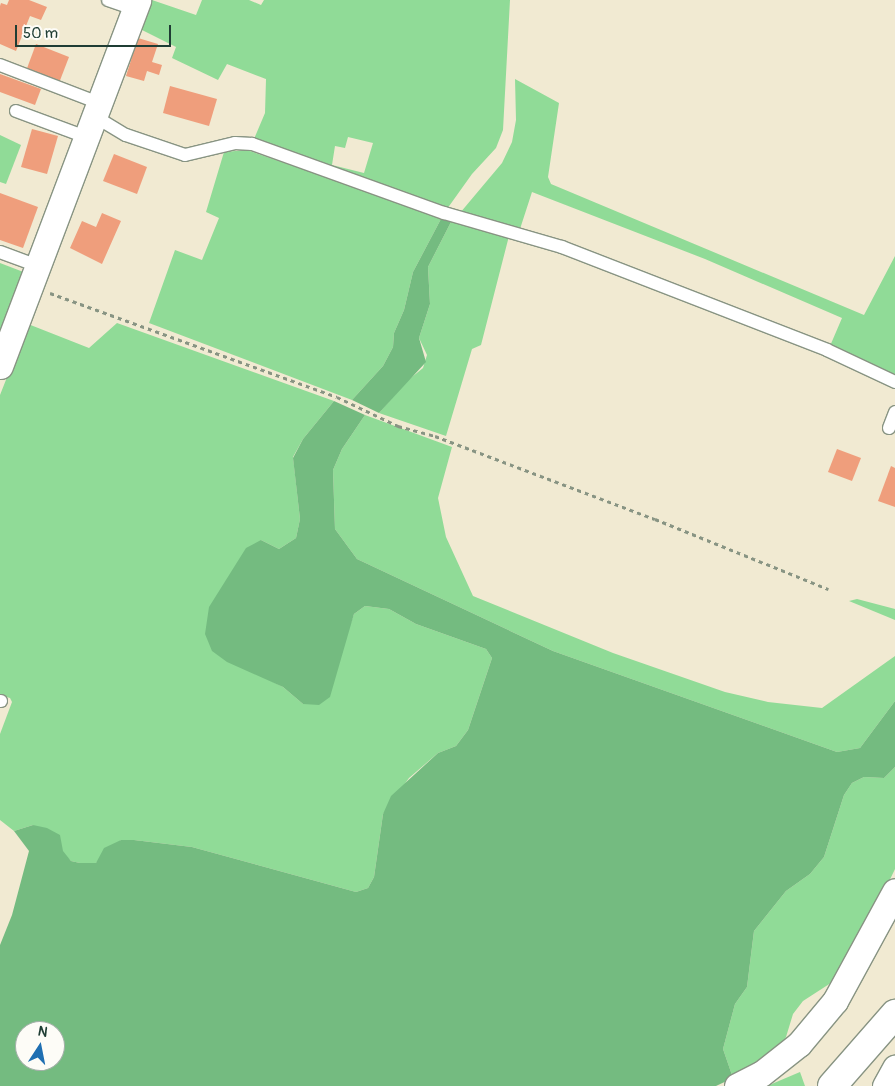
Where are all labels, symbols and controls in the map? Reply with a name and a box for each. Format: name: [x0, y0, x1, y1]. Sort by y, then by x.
scale bar: [18, 15, 174, 47]
text: 50 m: [23, 24, 58, 43]
north arrow: [15, 1021, 65, 1071]
text: N: [36, 1023, 49, 1041]

